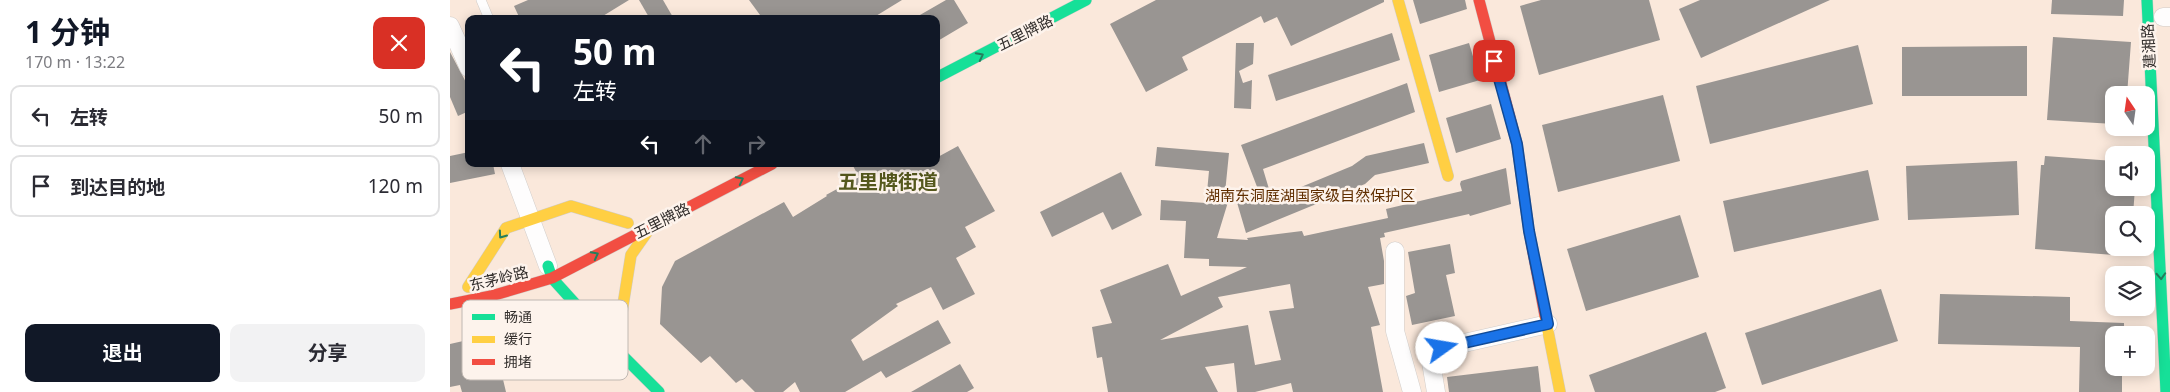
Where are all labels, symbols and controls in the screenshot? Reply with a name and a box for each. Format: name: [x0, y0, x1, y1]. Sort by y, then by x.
street label: 五里牌路: [993, 10, 1056, 55]
text: 1 分钟: [25, 11, 110, 52]
button: close: [373, 17, 425, 69]
street label: 建湘路: [2137, 23, 2159, 69]
text: 50 m: [573, 28, 656, 75]
icon: left: [490, 35, 555, 100]
pin: [1473, 40, 1515, 82]
icon: arrive: [1480, 47, 1508, 75]
text: 170 m · 13:22: [25, 51, 125, 73]
one-way arrow: [974, 52, 983, 62]
text: 左转: [573, 75, 617, 105]
north arrow: [2105, 86, 2155, 136]
map controls: [2105, 86, 2155, 376]
icon: left: [27, 102, 55, 130]
text: 50 m: [379, 103, 423, 129]
text: 左转: [70, 104, 108, 130]
icon: left: [636, 130, 664, 158]
icon: ahead: [689, 130, 717, 158]
icon: right: [742, 130, 770, 158]
button: sound: [2105, 146, 2155, 196]
district label: 五里牌街道: [838, 168, 938, 195]
icon: arrive: [27, 172, 55, 200]
text: 120 m: [368, 173, 423, 199]
text: 到达目的地: [70, 174, 165, 200]
one-way arrow: [734, 176, 743, 186]
park label: 湖南东洞庭湖国家级自然保护区: [1205, 185, 1415, 205]
street label: 五里牌路: [630, 198, 693, 243]
button: search: [2105, 206, 2155, 256]
one-way arrow: [499, 229, 508, 239]
one-way arrow: [590, 251, 599, 261]
street label: 东茅岭路: [467, 261, 530, 295]
button: layers: [2105, 266, 2155, 316]
one-way arrow: [2155, 272, 2166, 280]
legend: [462, 300, 628, 380]
text: 畅通: [504, 307, 532, 326]
position arrow: [1415, 321, 1467, 373]
button: 退出: [25, 324, 220, 382]
button: 分享: [230, 324, 425, 382]
button: +: [2105, 326, 2155, 376]
text: 缓行: [504, 329, 532, 348]
text: 拥堵: [504, 352, 532, 371]

